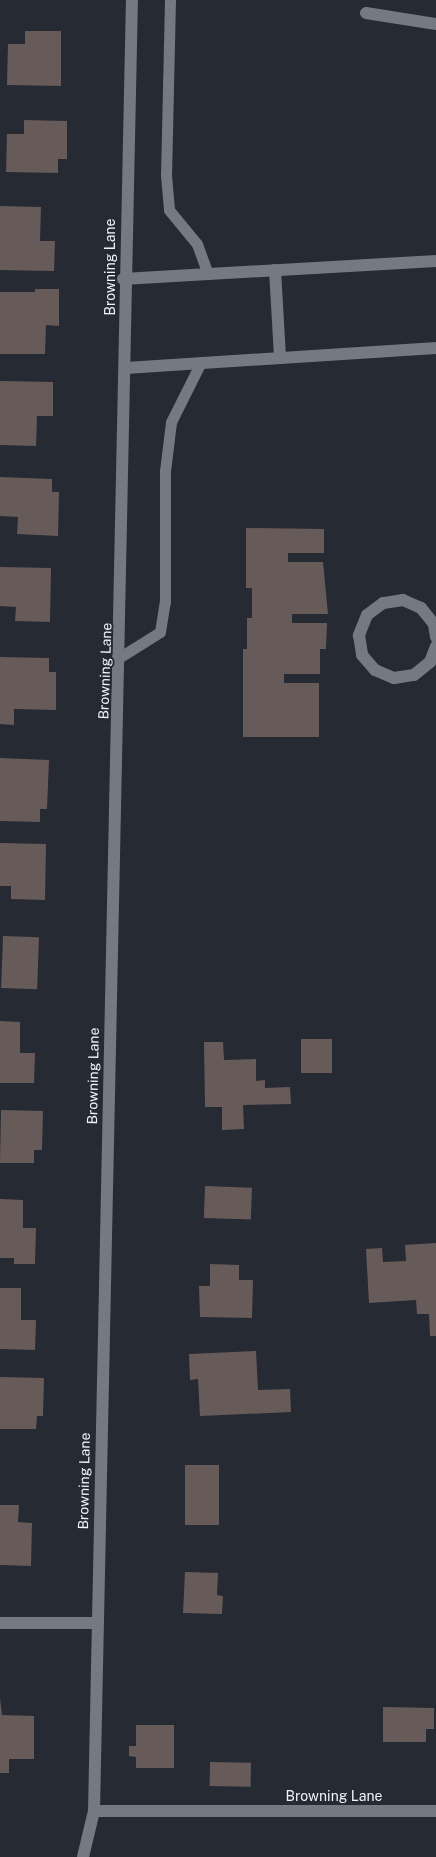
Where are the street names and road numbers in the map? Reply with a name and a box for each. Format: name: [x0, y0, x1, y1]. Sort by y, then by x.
street label: Browning Lane: [102, 219, 118, 315]
street label: Browning Lane: [95, 622, 115, 720]
street label: Browning Lane: [84, 1027, 102, 1125]
street label: Browning Lane: [75, 1432, 93, 1530]
street label: Browning Lane: [286, 1788, 382, 1804]

